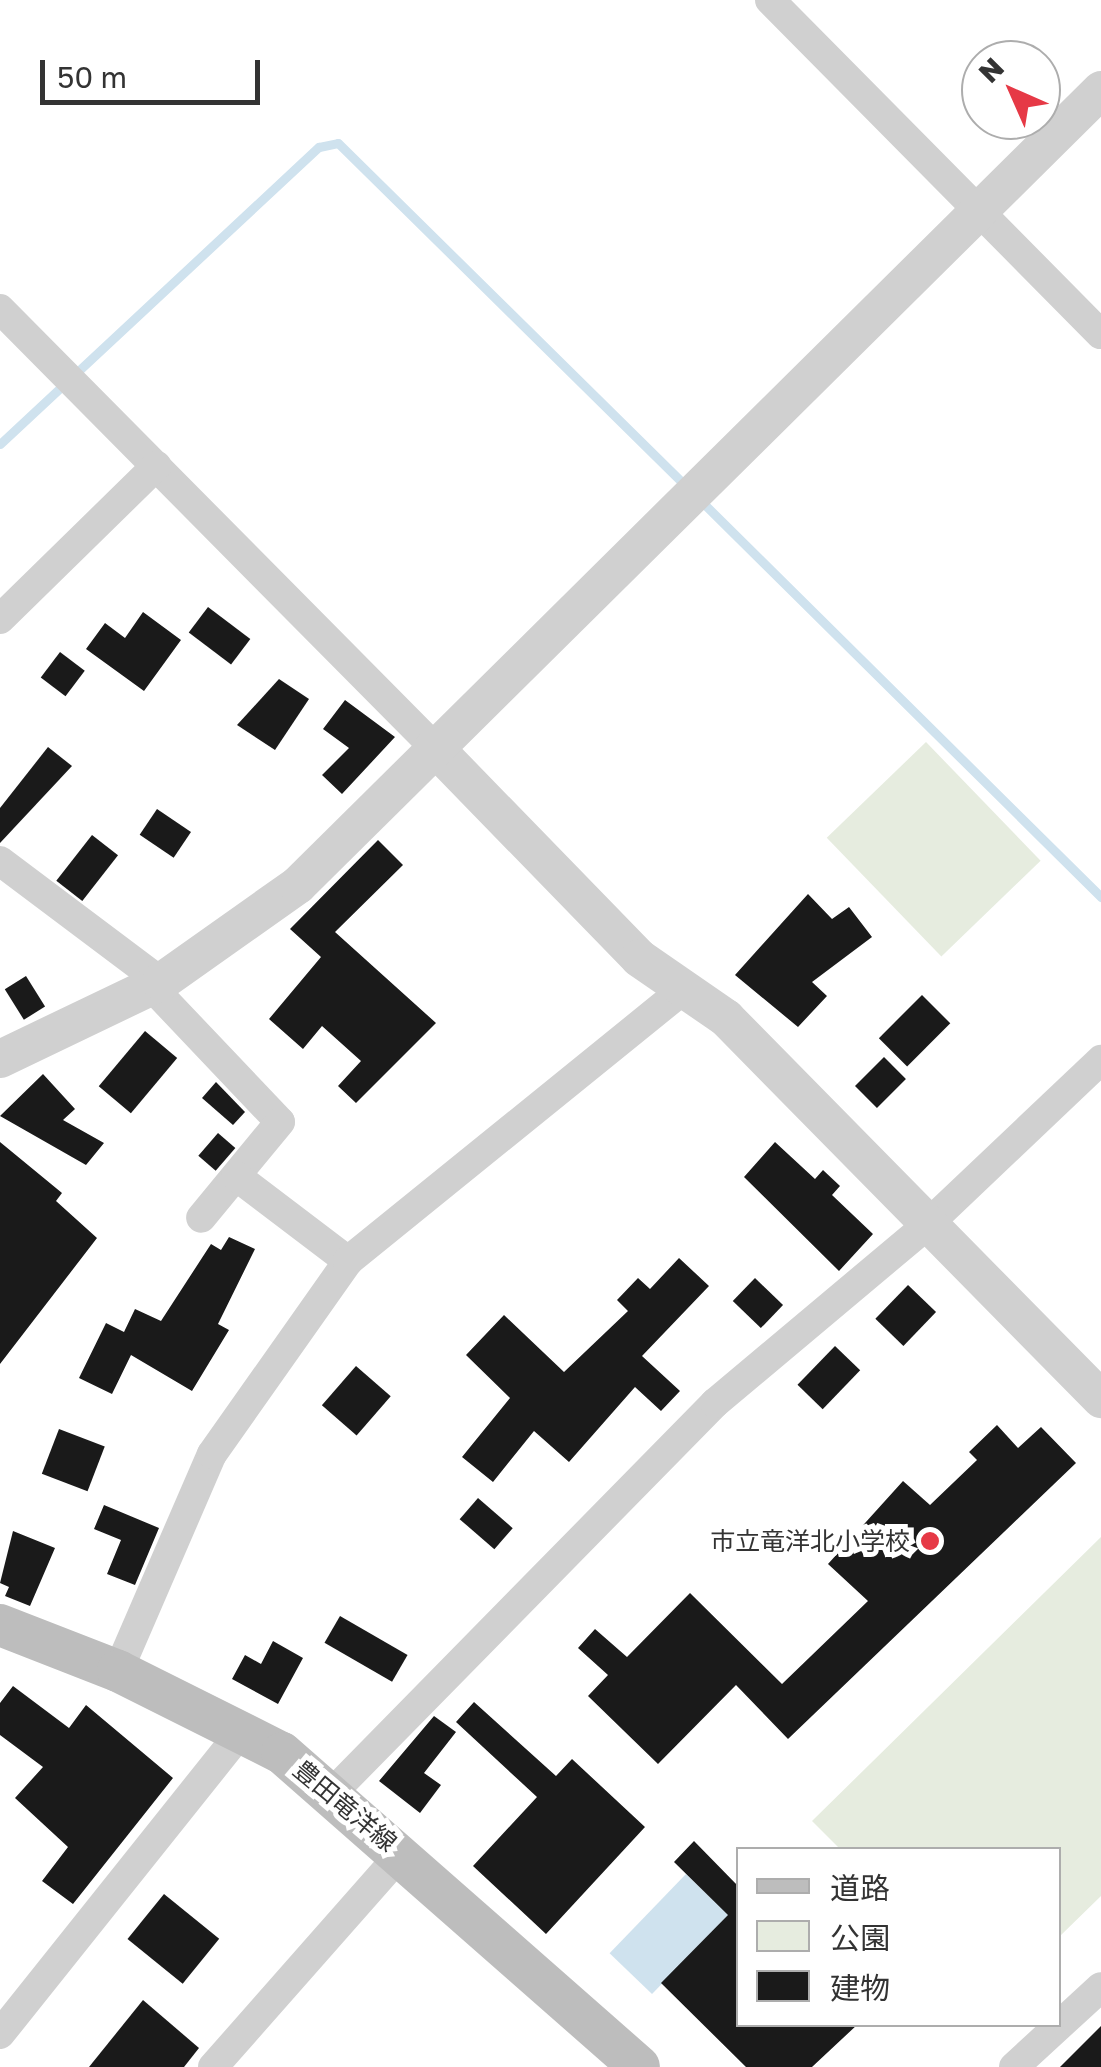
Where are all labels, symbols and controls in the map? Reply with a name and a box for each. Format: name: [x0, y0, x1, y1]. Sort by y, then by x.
scale bar: [45, 40, 265, 102]
north arrow: [961, 40, 1061, 140]
text: N: [972, 51, 1010, 89]
text: 50 m: [57, 59, 127, 95]
place label: 市立竜洋北小学校: [710, 1526, 910, 1556]
marker: 市立竜洋北小学校: [919, 1530, 941, 1552]
street label: 豊田竜洋線: [287, 1754, 403, 1858]
legend: [736, 1847, 1061, 2027]
text: 道路: [830, 1870, 890, 1906]
text: 公園: [830, 1920, 890, 1956]
text: 建物: [830, 1970, 890, 2006]

